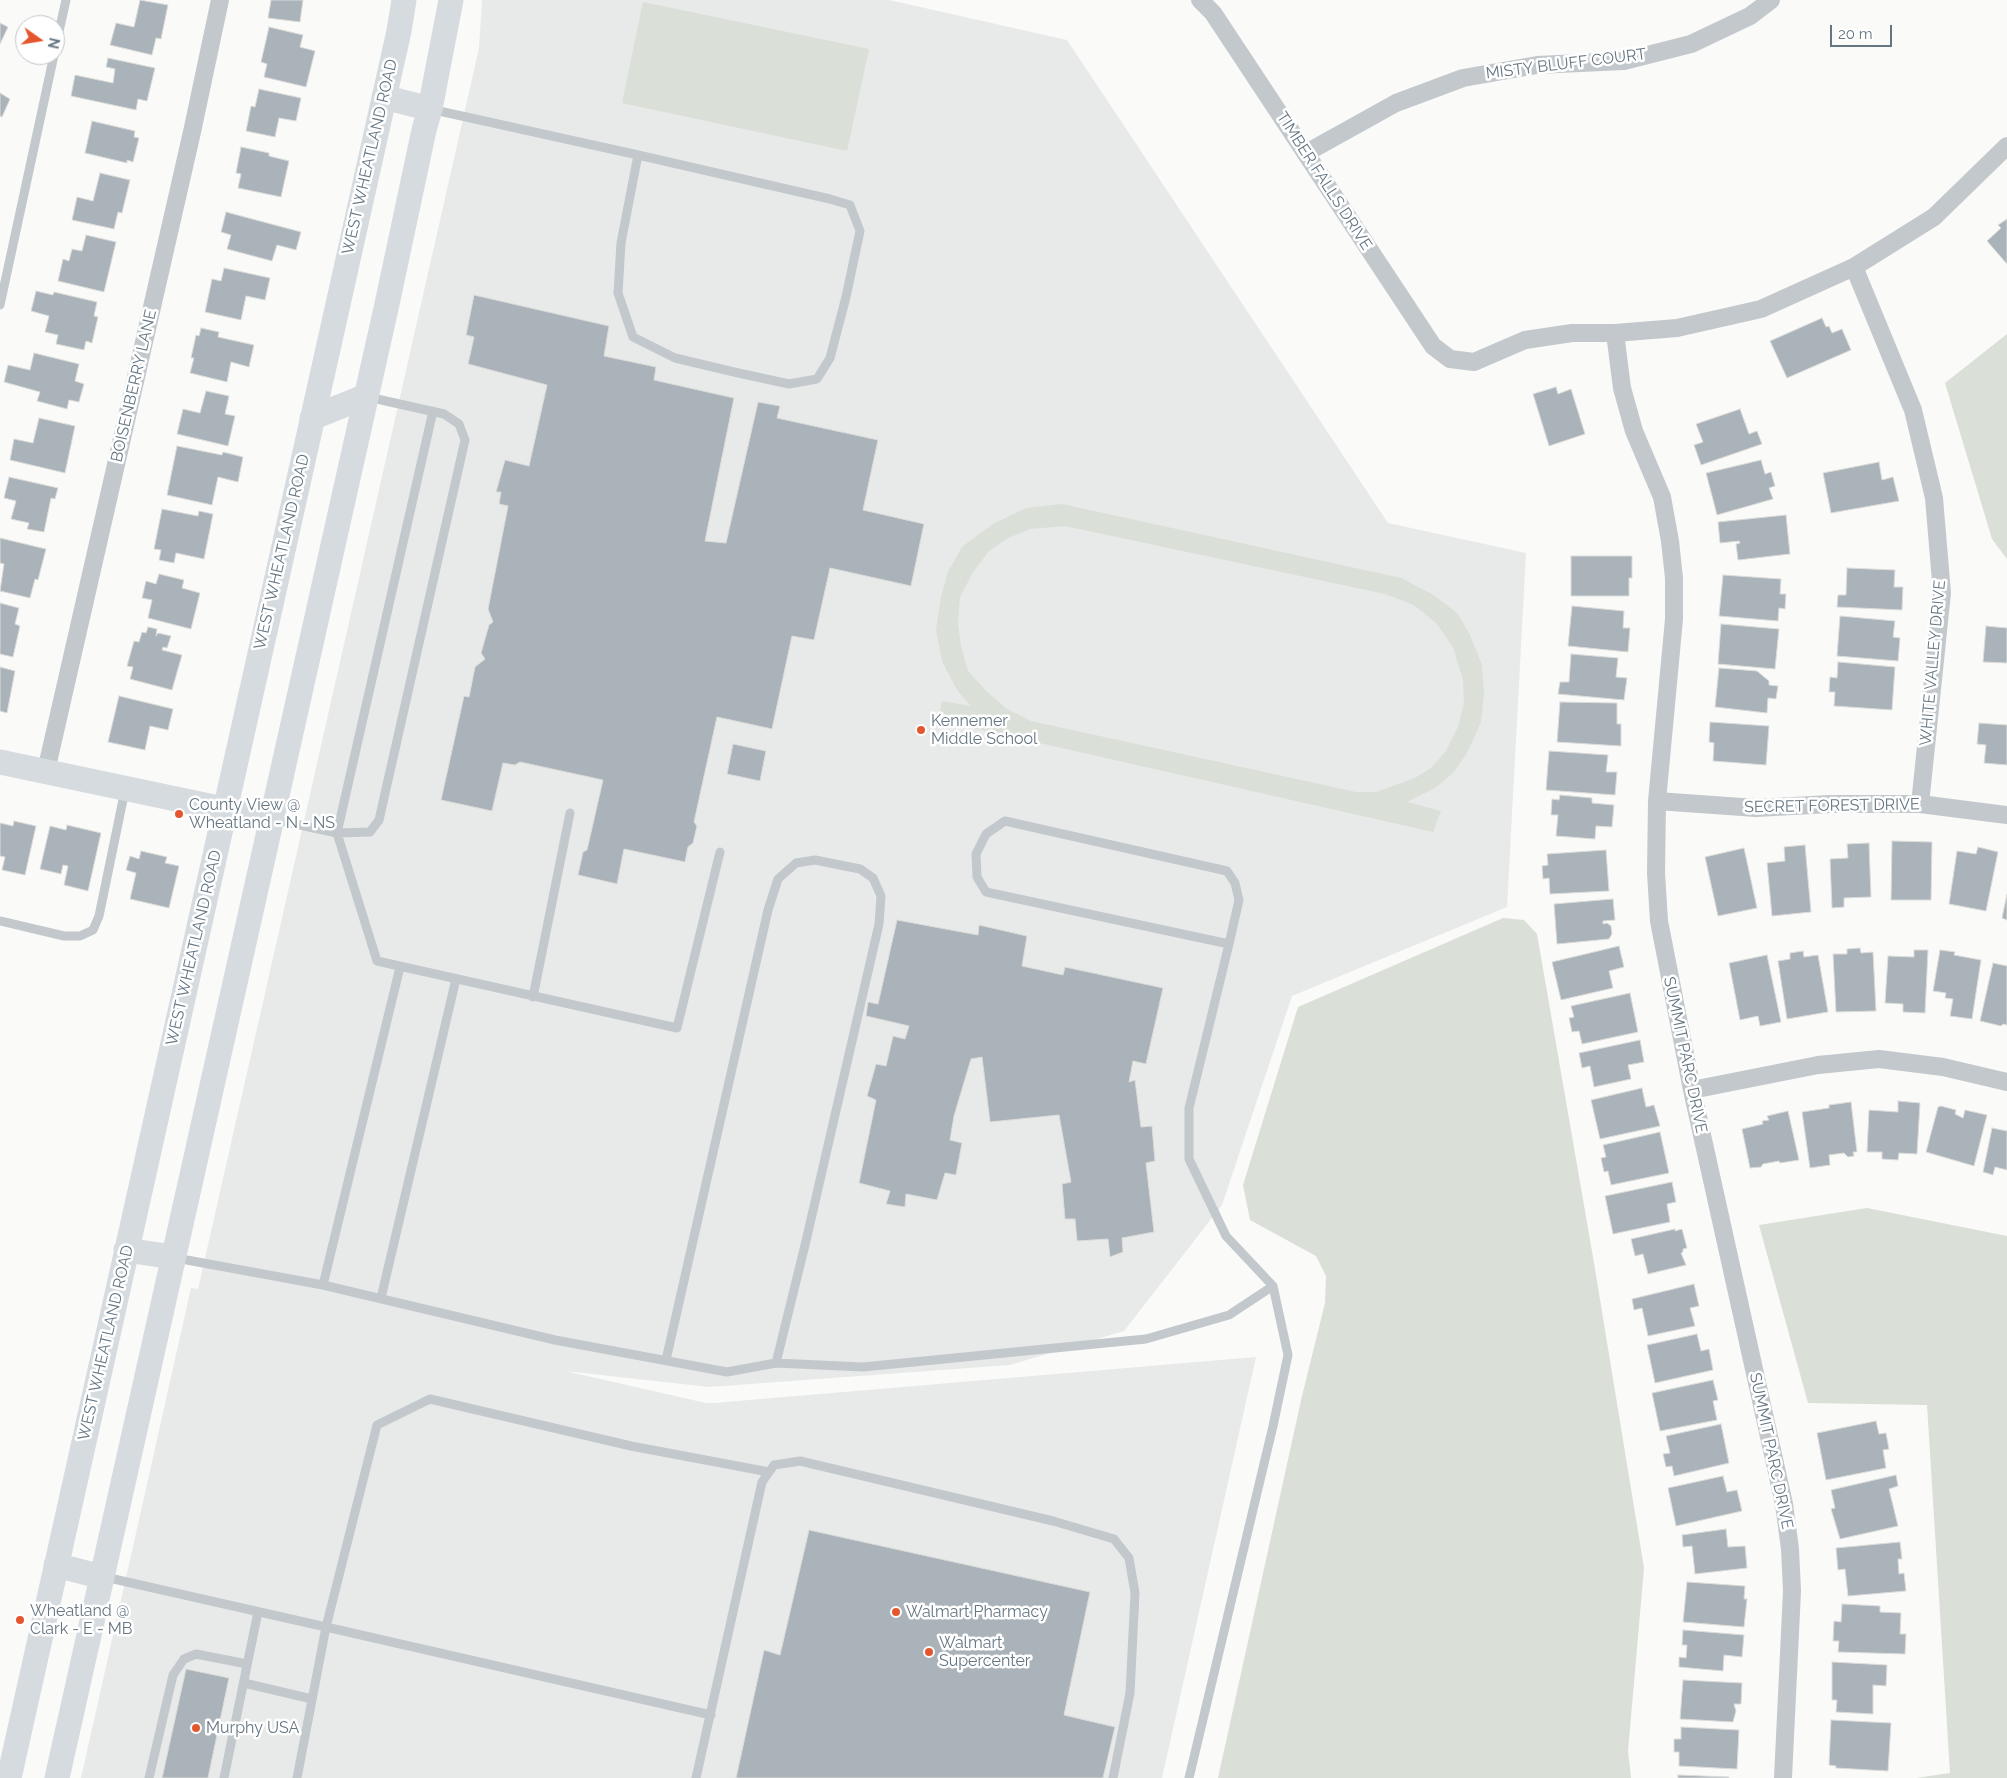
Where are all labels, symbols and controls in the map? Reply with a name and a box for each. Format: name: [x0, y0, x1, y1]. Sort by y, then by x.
north arrow: [15, 15, 65, 65]
scale bar: [1832, 15, 1894, 47]
text: 20 m: [1838, 25, 1873, 43]
text: N: [45, 36, 63, 50]
street label: MISTY BLUFF COURT: [1485, 45, 1647, 83]
street label: WEST WHEATLAND ROAD: [338, 57, 402, 257]
street label: TIMBER FALLS DRIVE: [1272, 108, 1376, 254]
street label: BOISENBERRY LANE: [107, 308, 161, 464]
street label: WEST WHEATLAND ROAD: [250, 452, 314, 652]
street label: WHITE VALLEY DRIVE: [1916, 579, 1950, 747]
place label: Kennemer Middle School: [931, 711, 1037, 749]
marker: Kennemer Middle School: [915, 724, 927, 736]
place label: County View @ Wheatland - N - NS: [189, 795, 335, 833]
street label: SECRET FOREST DRIVE: [1744, 795, 1920, 817]
marker: County View @ Wheatland - N - NS: [173, 808, 185, 820]
street label: WEST WHEATLAND ROAD: [162, 848, 226, 1048]
street label: SUMMIT PARC DRIVE: [1659, 975, 1711, 1135]
street label: WEST WHEATLAND ROAD: [74, 1243, 138, 1443]
street label: SUMMIT PARC DRIVE: [1745, 1371, 1797, 1531]
place label: Wheatland @ Clark - E - MB: [30, 1601, 132, 1639]
place label: Walmart Pharmacy: [906, 1602, 1048, 1622]
marker: Walmart Pharmacy: [890, 1606, 902, 1618]
marker: Wheatland @ Clark - E - MB: [14, 1614, 26, 1626]
place label: Walmart Supercenter: [939, 1633, 1030, 1671]
marker: Walmart Supercenter: [923, 1646, 935, 1658]
place label: Murphy USA: [206, 1718, 299, 1738]
marker: Murphy USA: [190, 1722, 202, 1734]

